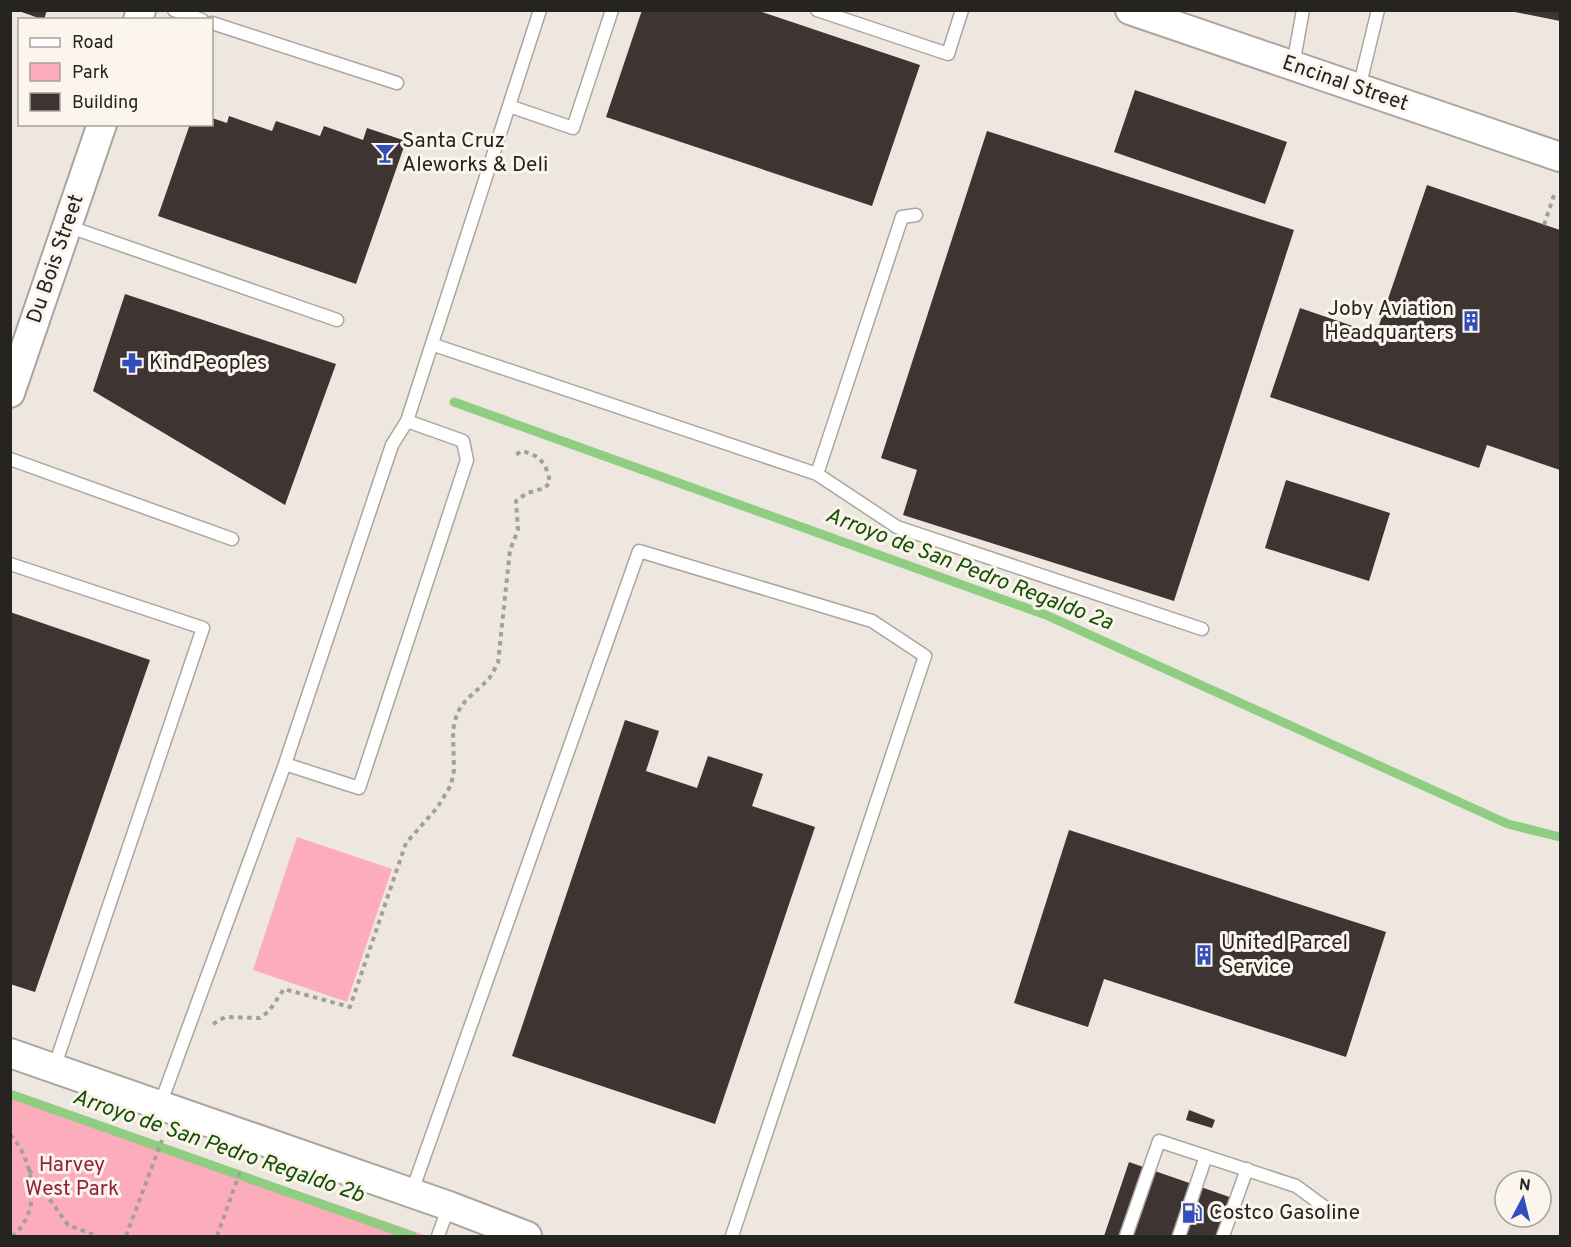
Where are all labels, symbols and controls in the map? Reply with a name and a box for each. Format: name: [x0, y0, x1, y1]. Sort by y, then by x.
legend: [18, 18, 213, 126]
text: Road: [72, 32, 114, 55]
street label: Encinal Street: [1278, 50, 1412, 118]
text: Park: [72, 62, 109, 85]
text: Building: [72, 92, 138, 115]
place label: Santa Cruz Aleworks & Deli: [402, 128, 548, 179]
bar icon: Santa Cruz Aleworks & Deli: [373, 141, 397, 165]
street label: Du Bois Street: [21, 191, 91, 327]
place label: Joby Aviation Headquarters: [1324, 296, 1454, 347]
building icon: Joby Aviation Headquarters: [1459, 309, 1483, 333]
place label: KindPeoples: [149, 350, 267, 377]
pharmacy icon: KindPeoples: [120, 351, 144, 375]
water label: Arroyo de San Pedro Regaldo 2a: [821, 503, 1117, 638]
place label: United Parcel Service: [1221, 930, 1348, 981]
building icon: United Parcel Service: [1192, 943, 1216, 967]
water label: Arroyo de San Pedro Regaldo 2b: [69, 1084, 367, 1210]
park label: Harvey West Park: [25, 1152, 119, 1203]
north arrow: [1493, 1169, 1553, 1229]
text: N: [1518, 1175, 1532, 1197]
place label: Costco Gasoline: [1209, 1200, 1360, 1227]
fuel station icon: Costco Gasoline: [1180, 1201, 1204, 1225]

